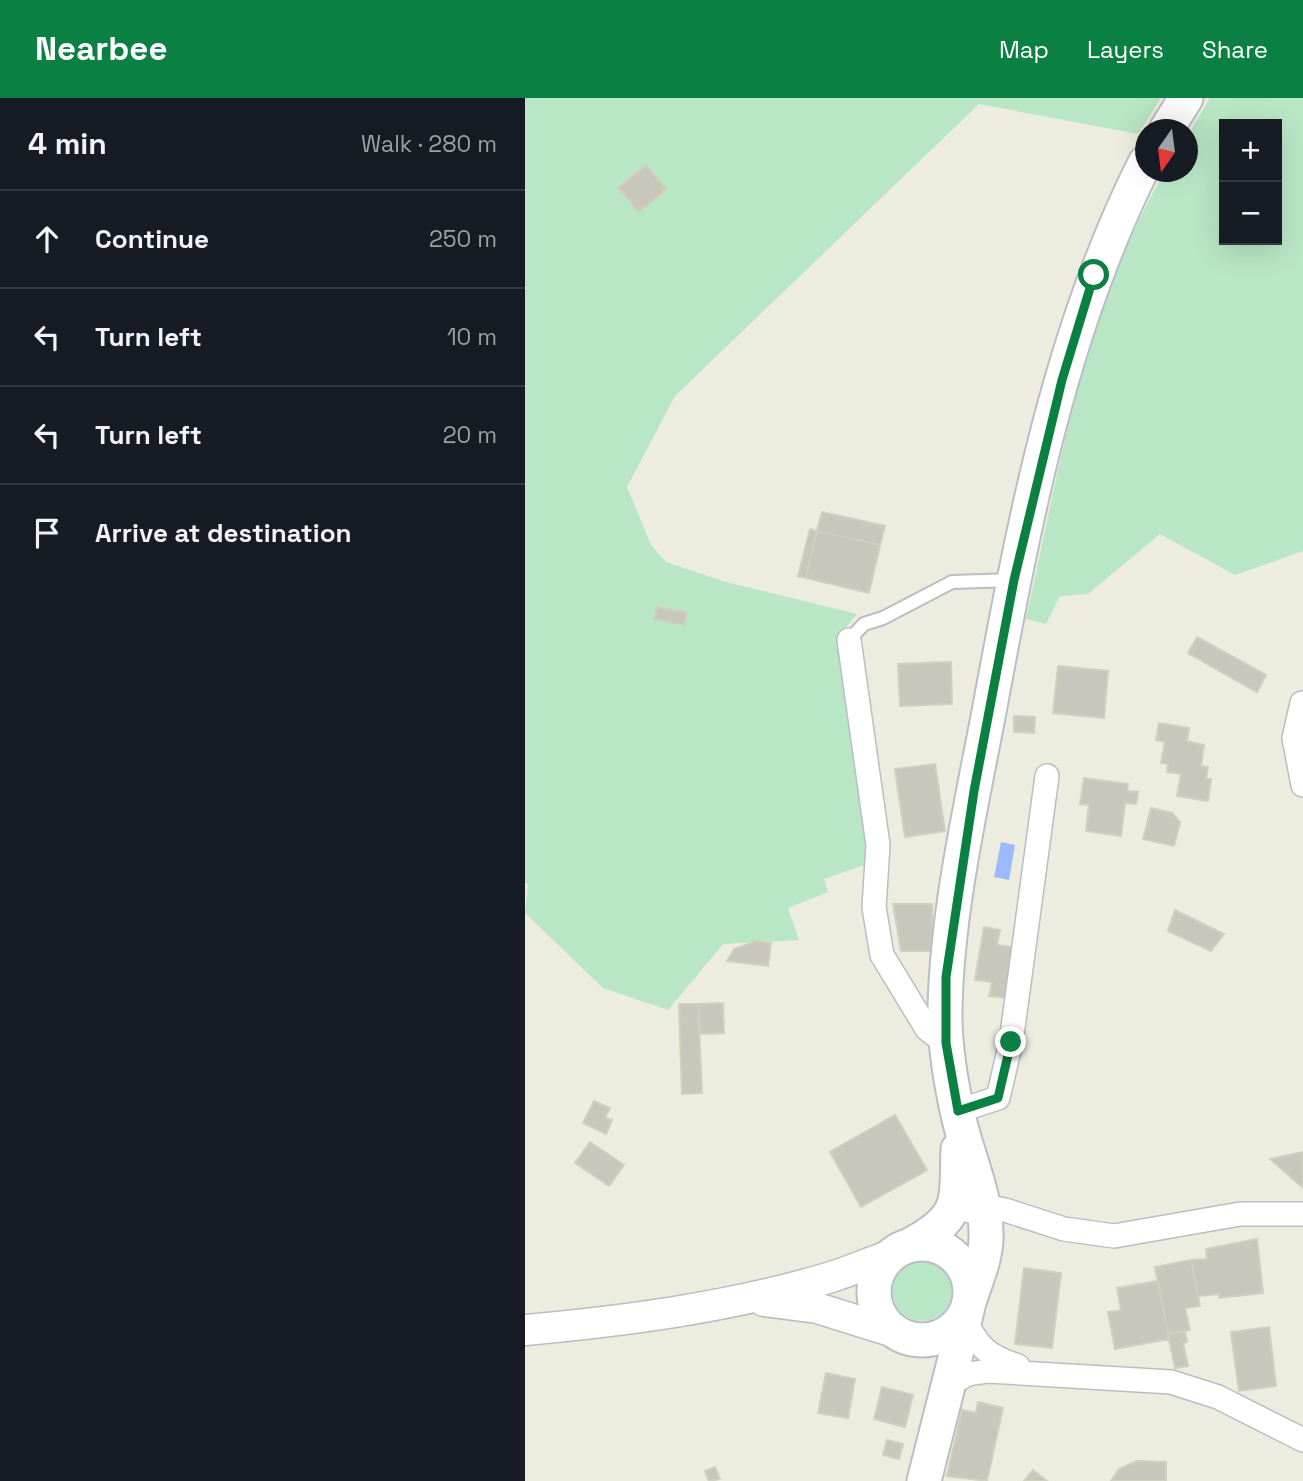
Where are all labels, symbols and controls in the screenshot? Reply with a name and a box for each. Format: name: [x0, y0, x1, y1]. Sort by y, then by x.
text: Nearbee: [35, 28, 167, 70]
text: Map: [999, 34, 1049, 65]
text: Layers: [1087, 34, 1164, 65]
text: Share: [1202, 34, 1268, 65]
north arrow: [1135, 119, 1198, 182]
map controls: [1219, 119, 1282, 245]
button: +: [1219, 119, 1282, 182]
text: 4 min: [28, 124, 107, 163]
text: Walk · 280 m: [361, 129, 497, 159]
button: −: [1219, 182, 1282, 245]
icon: ahead: [28, 220, 66, 258]
text: Continue: [95, 222, 209, 256]
text: 250 m: [429, 224, 497, 254]
route start: [1078, 259, 1109, 290]
icon: left: [28, 318, 66, 356]
text: Turn left: [95, 320, 202, 354]
text: 10 m: [447, 322, 497, 352]
icon: left: [28, 416, 66, 454]
text: Turn left: [95, 418, 202, 452]
text: 20 m: [443, 420, 497, 450]
icon: arrive: [28, 514, 66, 552]
text: Arrive at destination: [95, 516, 352, 550]
route end: [995, 1026, 1026, 1057]

